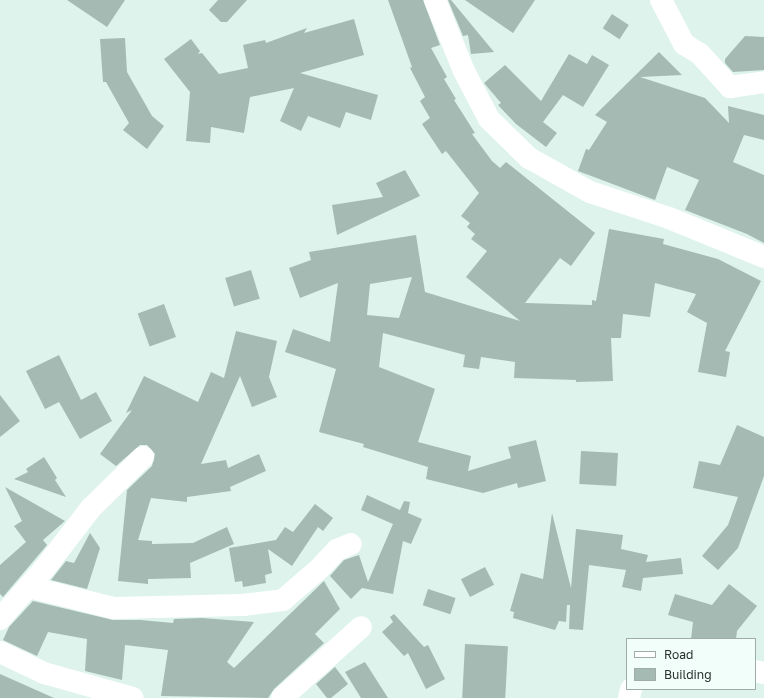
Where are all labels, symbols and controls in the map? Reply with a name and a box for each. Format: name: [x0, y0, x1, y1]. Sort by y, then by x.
legend: [626, 638, 756, 690]
text: Road: [664, 647, 693, 662]
text: Building: [664, 667, 712, 682]

